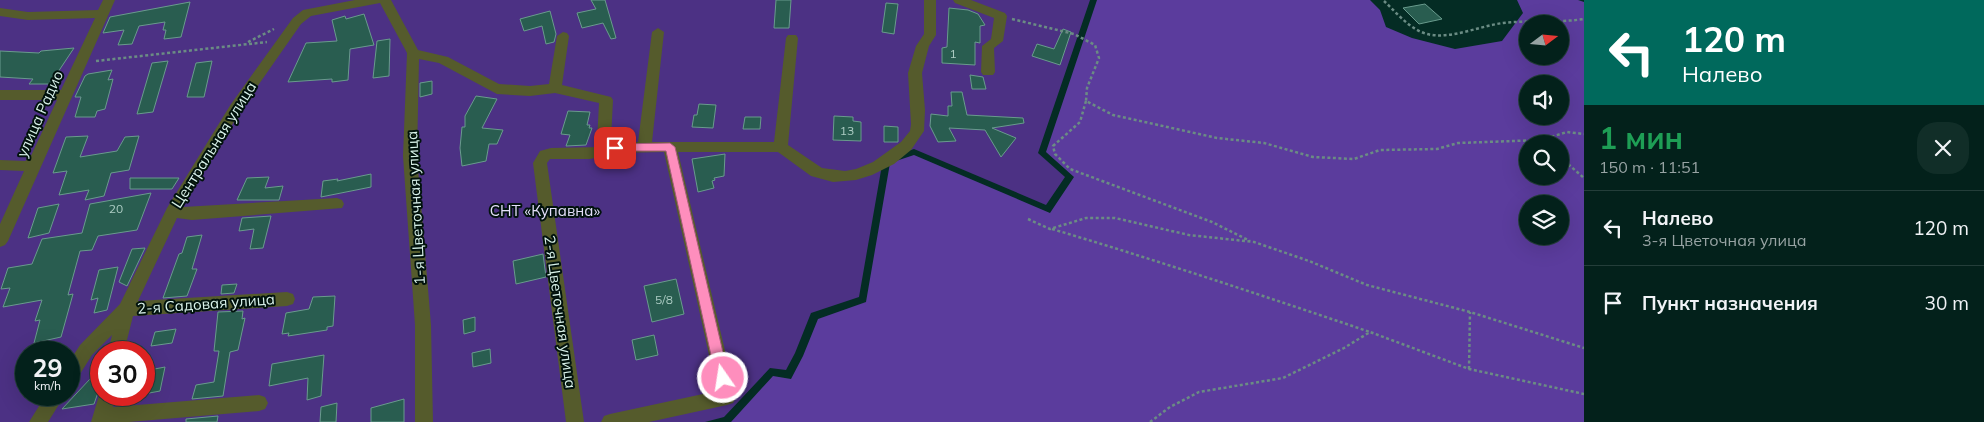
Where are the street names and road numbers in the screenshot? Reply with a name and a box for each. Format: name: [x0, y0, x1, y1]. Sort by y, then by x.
street label: улица Радио: [12, 67, 67, 160]
street label: Центральная улица: [167, 78, 260, 211]
street label: 1-я Цветочная улица: [402, 131, 429, 286]
street label: 2-я Цветочная улица: [540, 234, 581, 390]
street label: 2-я Садовая улица: [136, 289, 275, 318]

